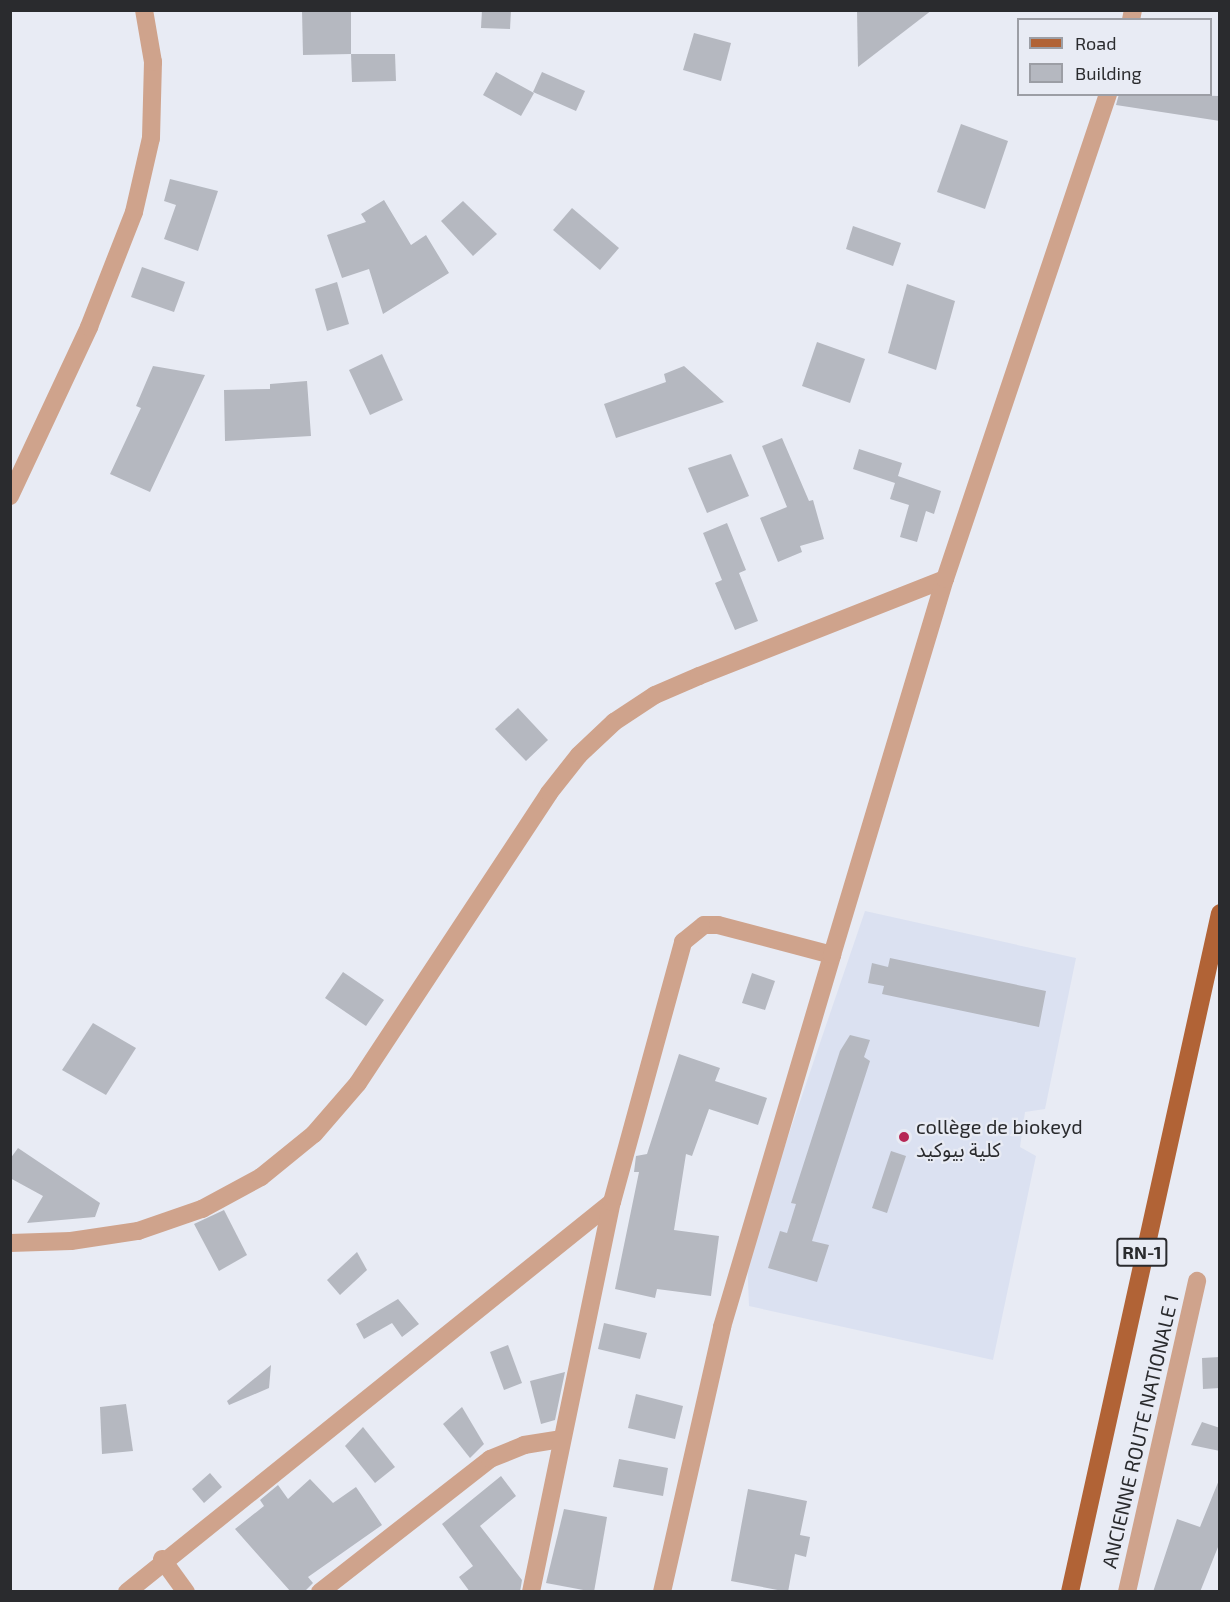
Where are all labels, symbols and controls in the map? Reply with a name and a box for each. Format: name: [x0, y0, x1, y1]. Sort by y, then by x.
legend: [1017, 18, 1212, 96]
text: Road: [1075, 32, 1116, 54]
text: Building: [1075, 62, 1142, 84]
place label: collège de biokeyd كلية بيوكيد: [916, 1114, 1083, 1161]
marker: collège de biokeyd كلية بيوكيد: [897, 1130, 911, 1144]
road number: RN-1: [1115, 1237, 1169, 1267]
street label: ANCIENNE ROUTE NATIONALE 1: [1097, 1292, 1183, 1570]

